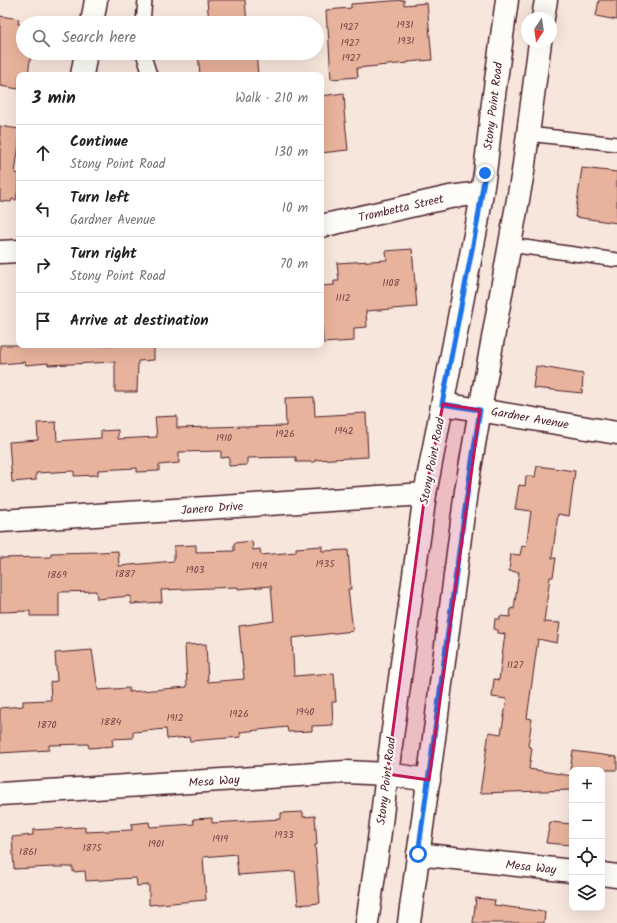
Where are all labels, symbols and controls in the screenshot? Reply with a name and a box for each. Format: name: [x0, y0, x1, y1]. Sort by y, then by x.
north arrow: [521, 12, 557, 48]
search box: [16, 16, 324, 60]
house number: 1931: [397, 17, 413, 33]
house number: 1927: [340, 19, 359, 35]
text: Search here: [62, 26, 136, 50]
icon: search: [30, 27, 52, 49]
house number: 1931: [398, 33, 414, 49]
house number: 1927: [341, 35, 360, 51]
house number: 1927: [342, 50, 361, 66]
street label: Stony Point Road: [479, 60, 508, 151]
text: 3 min: [32, 85, 76, 112]
text: Walk · 210 m: [235, 88, 308, 109]
text: Continue: [70, 130, 128, 154]
icon: ahead: [32, 142, 54, 164]
text: 130 m: [274, 142, 308, 163]
text: Stony Point Road: [70, 154, 165, 175]
route end: [476, 164, 494, 182]
text: Turn left: [70, 186, 130, 210]
street label: Trombetta Street: [356, 189, 446, 228]
icon: left: [32, 198, 54, 220]
text: 10 m: [282, 198, 308, 219]
text: Gardner Avenue: [70, 210, 155, 231]
text: Turn right: [70, 242, 137, 266]
icon: right: [32, 254, 54, 276]
text: 70 m: [280, 254, 308, 275]
text: Stony Point Road: [70, 266, 165, 287]
house number: 1108: [382, 275, 401, 291]
house number: 1112: [335, 290, 351, 306]
text: Arrive at destination: [70, 309, 209, 333]
icon: arrive: [32, 310, 54, 332]
street label: Gardner Avenue: [489, 402, 571, 435]
street label: Stony Point Road: [415, 415, 450, 506]
house number: 1942: [334, 423, 354, 439]
house number: 1926: [275, 426, 295, 442]
house number: 1910: [216, 430, 232, 446]
street label: Janero Drive: [180, 497, 244, 520]
house number: 1935: [315, 556, 335, 572]
house number: 1919: [251, 558, 267, 574]
house number: 1903: [186, 562, 205, 578]
house number: 1887: [115, 566, 135, 582]
house number: 1869: [47, 567, 67, 583]
house number: 1127: [507, 657, 524, 673]
house number: 1940: [296, 704, 314, 720]
house number: 1926: [229, 706, 249, 722]
house number: 1912: [167, 710, 184, 726]
house number: 1884: [101, 714, 122, 730]
house number: 1870: [38, 717, 56, 733]
street label: Stony Point Road: [372, 735, 401, 826]
map controls: [569, 767, 605, 911]
button: +: [569, 767, 605, 803]
street label: Mesa Way: [188, 770, 241, 793]
button: −: [569, 803, 605, 839]
house number: 1933: [274, 827, 294, 843]
house number: 1919: [212, 831, 228, 847]
house number: 1901: [148, 836, 164, 852]
button: locate: [569, 839, 605, 875]
house number: 1875: [82, 840, 102, 856]
house number: 1861: [19, 844, 37, 860]
route start: [409, 845, 427, 863]
street label: Mesa Way: [505, 855, 558, 880]
button: layers: [569, 875, 605, 911]

